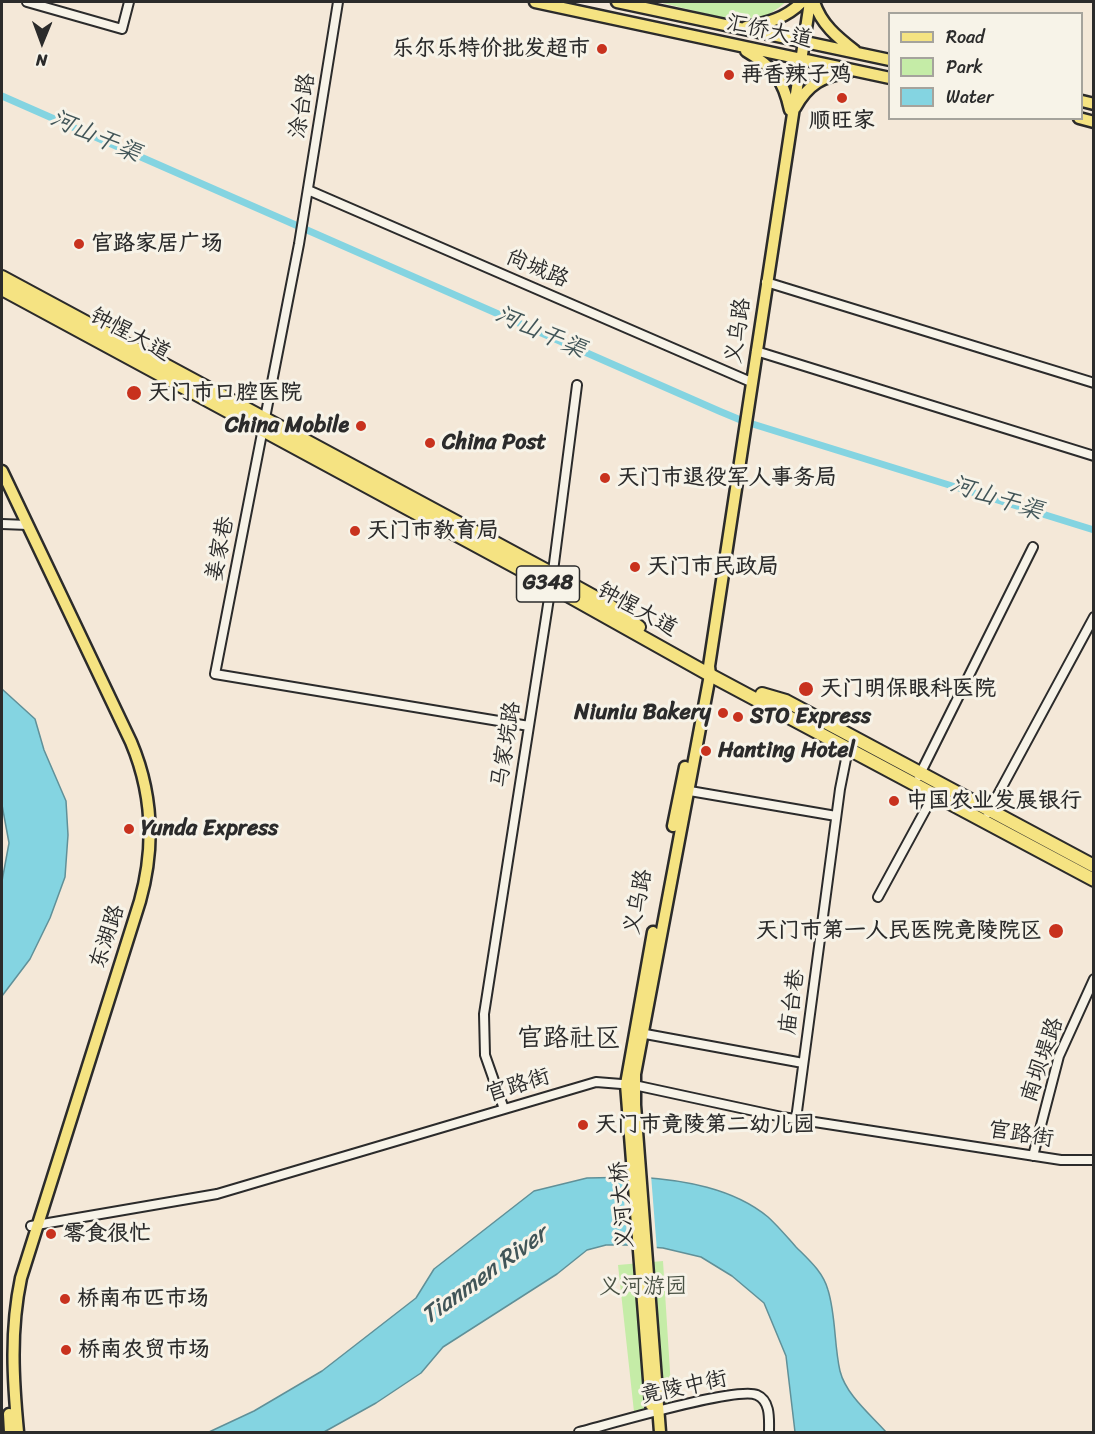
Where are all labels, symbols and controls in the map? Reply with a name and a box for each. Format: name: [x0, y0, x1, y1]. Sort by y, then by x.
street label: 汇侨大道: [723, 10, 815, 54]
north arrow: [12, 12, 72, 72]
legend: [888, 12, 1083, 120]
text: Road: [946, 21, 985, 53]
place label: 乐尔乐特价批发超市: [392, 36, 590, 62]
marker: 乐尔乐特价批发超市: [595, 42, 609, 56]
text: N: [36, 46, 47, 75]
text: Park: [946, 51, 983, 83]
place label: 再香辣子鸡: [741, 62, 851, 88]
marker: 再香辣子鸡: [722, 68, 736, 82]
street label: 涂台路: [285, 71, 321, 141]
text: Water: [946, 81, 993, 113]
marker: 顺旺家: [835, 91, 849, 105]
water label: 河山干渠: [45, 104, 145, 170]
place label: 顺旺家: [809, 108, 875, 134]
place label: 官路家居广场: [91, 231, 223, 257]
marker: 官路家居广场: [72, 237, 86, 251]
street label: 尚城路: [501, 244, 573, 294]
street label: 义乌路: [721, 296, 757, 366]
water label: 河山干渠: [490, 300, 590, 366]
street label: 钟惺大道: [85, 303, 175, 367]
place label: 天门市口腔医院: [148, 380, 302, 406]
marker: 天门市口腔医院: [125, 384, 143, 402]
place label: China Mobile: [225, 413, 349, 439]
marker: China Mobile: [354, 419, 368, 433]
place label: China Post: [442, 430, 546, 456]
marker: China Post: [423, 436, 437, 450]
place label: 天门市退役军人事务局: [617, 465, 837, 491]
water label: 河山干渠: [946, 470, 1046, 528]
marker: 天门市退役军人事务局: [598, 471, 612, 485]
street label: 姜家巷: [202, 514, 240, 584]
place label: 天门市教育局: [367, 518, 499, 544]
marker: 天门市教育局: [348, 524, 362, 538]
place label: 天门市民政局: [647, 554, 779, 580]
marker: 天门市民政局: [628, 560, 642, 574]
road number: G348: [516, 566, 580, 602]
street label: 钟惺大道: [592, 577, 682, 643]
place label: 天门明保眼科医院: [820, 676, 996, 702]
marker: 天门明保眼科医院: [797, 680, 815, 698]
street label: 马家垸路: [487, 699, 527, 791]
place label: Niuniu Bakery: [574, 700, 711, 726]
place label: STO Express: [750, 704, 871, 730]
marker: Niuniu Bakery: [716, 706, 730, 720]
marker: STO Express: [731, 710, 745, 724]
place label: Hanting Hotel: [718, 738, 855, 764]
marker: Hanting Hotel: [699, 744, 713, 758]
place label: 中国农业发展银行: [906, 788, 1082, 814]
marker: 中国农业发展银行: [887, 794, 901, 808]
place label: Yunda Express: [141, 816, 278, 842]
marker: Yunda Express: [122, 822, 136, 836]
street label: 义乌路: [620, 867, 658, 937]
street label: 东湖路: [85, 902, 131, 972]
place label: 天门市第一人民医院竟陵院区: [756, 918, 1042, 944]
marker: 天门市第一人民医院竟陵院区: [1047, 922, 1065, 940]
street label: 庙台巷: [775, 967, 811, 1037]
street label: 南坝堤路: [1016, 1014, 1070, 1106]
district label: 官路社区: [517, 1023, 621, 1055]
street label: 官路街: [483, 1064, 553, 1108]
place label: 天门市竟陵第二幼儿园: [595, 1112, 815, 1138]
street label: 官路街: [986, 1117, 1056, 1153]
marker: 天门市竟陵第二幼儿园: [576, 1118, 590, 1132]
street label: 义河大桥: [606, 1160, 640, 1250]
place label: 零食很忙: [63, 1221, 151, 1247]
water label: Tianmen River: [416, 1221, 554, 1331]
marker: 零食很忙: [44, 1227, 58, 1241]
park label: 义河游园: [599, 1274, 687, 1300]
place label: 桥南布匹市场: [77, 1286, 209, 1312]
marker: 桥南布匹市场: [58, 1292, 72, 1306]
place label: 桥南农贸市场: [78, 1337, 210, 1363]
marker: 桥南农贸市场: [59, 1343, 73, 1357]
street label: 竟陵中街: [638, 1366, 730, 1410]

